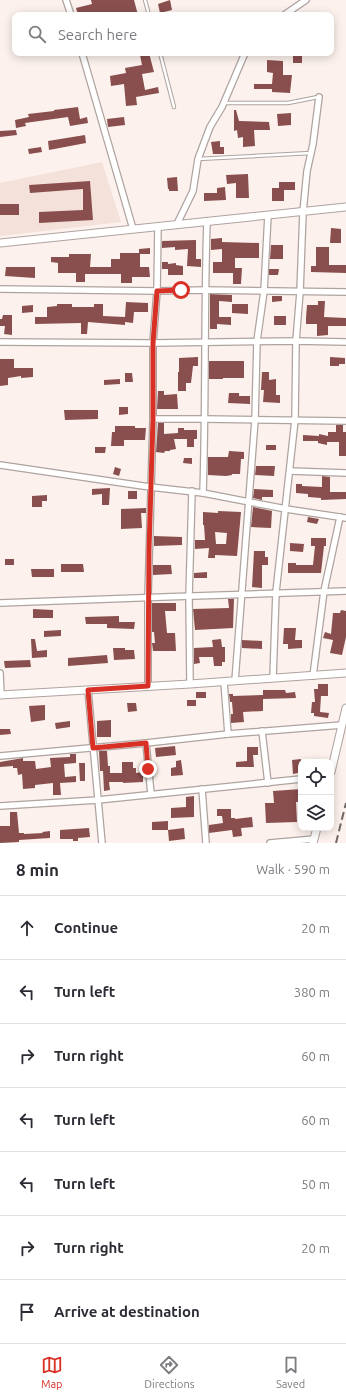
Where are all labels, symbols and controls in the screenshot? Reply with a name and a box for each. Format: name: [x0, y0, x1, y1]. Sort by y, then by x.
search box: [12, 12, 334, 56]
icon: search: [26, 23, 48, 45]
text: Search here: [58, 26, 137, 43]
route start: [172, 281, 190, 299]
map controls: [298, 759, 334, 831]
button: locate: [298, 759, 334, 795]
route end: [139, 760, 157, 778]
button: layers: [298, 795, 334, 831]
text: 8 min: [16, 860, 59, 879]
text: Walk · 590 m: [256, 862, 330, 876]
icon: ahead: [16, 917, 38, 939]
text: Continue: [54, 919, 118, 936]
text: 20 m: [301, 921, 330, 935]
icon: left: [16, 981, 38, 1003]
text: Turn left: [54, 983, 115, 1000]
text: 380 m: [294, 985, 330, 999]
icon: right: [16, 1045, 38, 1067]
text: Turn right: [54, 1047, 124, 1064]
text: 60 m: [301, 1049, 330, 1063]
icon: left: [16, 1109, 38, 1131]
text: Turn left: [54, 1111, 115, 1128]
text: 60 m: [301, 1113, 330, 1127]
icon: left: [16, 1173, 38, 1195]
text: Turn left: [54, 1175, 115, 1192]
text: 50 m: [301, 1177, 330, 1191]
icon: right: [16, 1237, 38, 1259]
text: Turn right: [54, 1239, 124, 1256]
text: 20 m: [301, 1241, 330, 1255]
icon: arrive: [16, 1301, 38, 1323]
text: Arrive at destination: [54, 1303, 200, 1320]
tab: Map: [41, 1354, 63, 1390]
tab: Directions: [144, 1354, 194, 1390]
tab: Saved: [276, 1354, 305, 1390]

